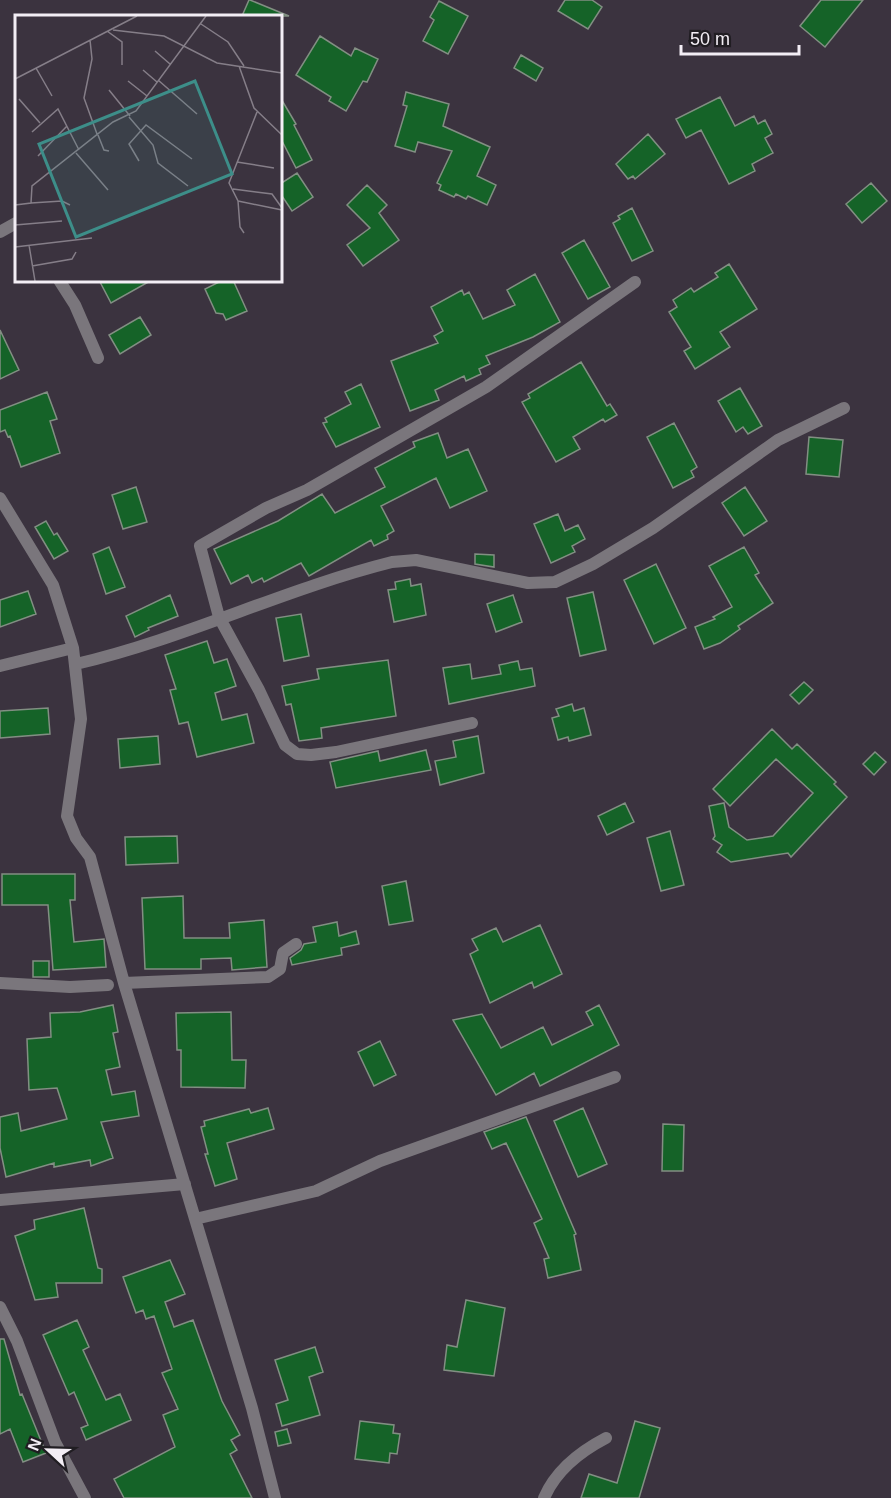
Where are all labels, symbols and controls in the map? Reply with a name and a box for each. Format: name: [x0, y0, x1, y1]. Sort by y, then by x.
inset map: [15, 15, 282, 282]
scale bar: [681, 18, 800, 56]
text: 50 m: [690, 29, 730, 49]
north arrow: [18, 1420, 78, 1480]
text: N: [25, 1436, 45, 1453]

